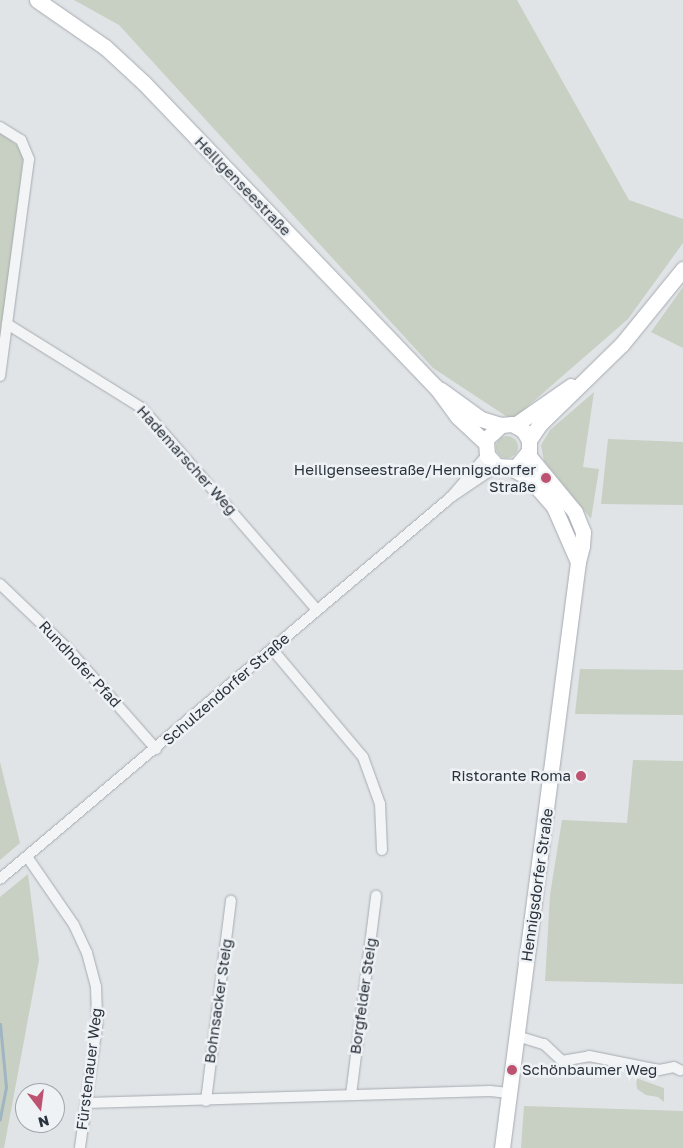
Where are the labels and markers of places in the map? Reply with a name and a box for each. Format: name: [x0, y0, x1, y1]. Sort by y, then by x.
place label: Heiligenseestraße/Hennigsdorfer Straße: [294, 460, 536, 495]
marker: Heiligenseestraße/Hennigsdorfer Straße: [540, 472, 552, 484]
place label: Ristorante Roma: [451, 767, 571, 785]
marker: Ristorante Roma: [575, 770, 587, 782]
place label: Schönbaumer Weg: [522, 1061, 657, 1079]
marker: Schönbaumer Weg: [506, 1064, 518, 1076]

